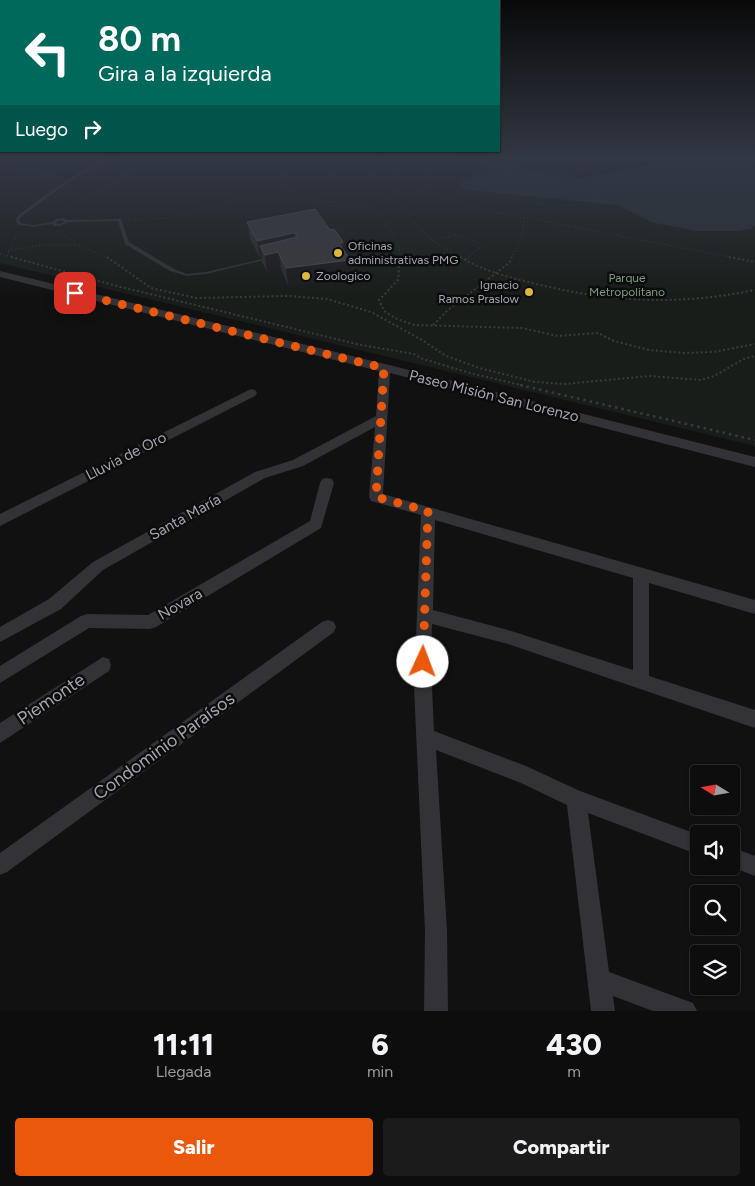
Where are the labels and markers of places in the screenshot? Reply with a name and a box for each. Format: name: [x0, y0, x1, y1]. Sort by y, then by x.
place label: Oficinas administrativas PMG: [348, 239, 458, 267]
marker: Oficinas administrativas PMG: [332, 247, 344, 259]
place label: Zoologico: [316, 269, 371, 283]
marker: Zoologico: [300, 270, 312, 282]
pin: [54, 272, 96, 314]
place label: Ignacio Ramos Praslow: [438, 278, 520, 306]
marker: Ignacio Ramos Praslow: [523, 286, 535, 298]

